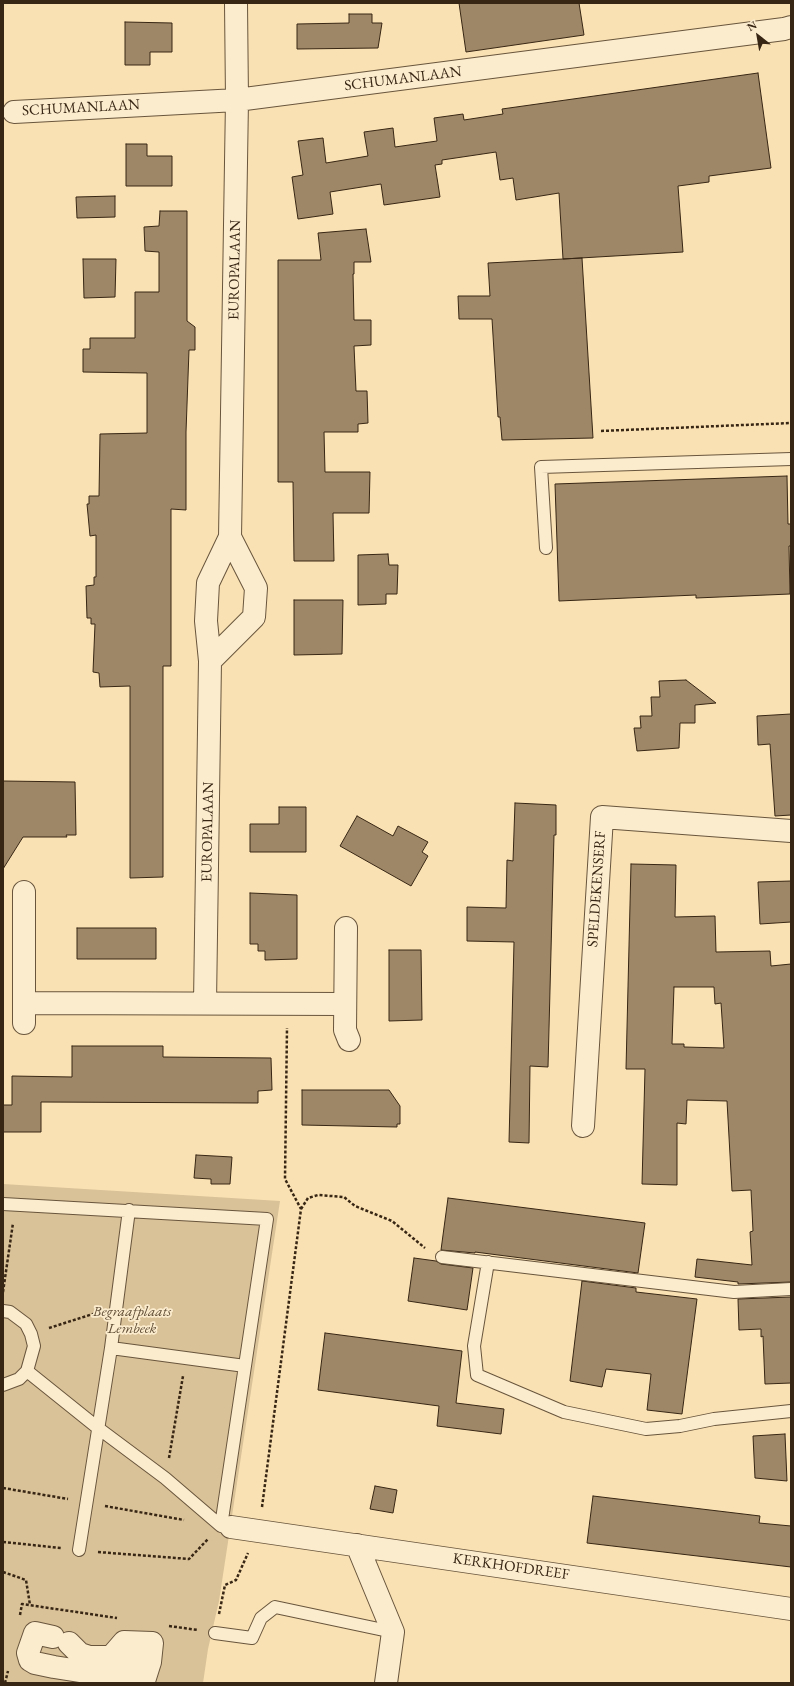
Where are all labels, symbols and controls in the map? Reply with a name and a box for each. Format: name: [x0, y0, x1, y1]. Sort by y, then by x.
north arrow: [738, 16, 778, 56]
text: N: [744, 17, 759, 34]
street label: SCHUMANLAAN: [343, 63, 463, 95]
street label: SCHUMANLAAN: [22, 96, 140, 120]
street label: EUROPALAAN: [225, 220, 245, 320]
street label: EUROPALAAN: [198, 782, 218, 882]
street label: SPELDEKENSERF: [584, 830, 610, 948]
park label: Begraafplaats Lembeek: [93, 1303, 171, 1338]
street label: KERKHOFDREEF: [452, 1550, 570, 1584]

